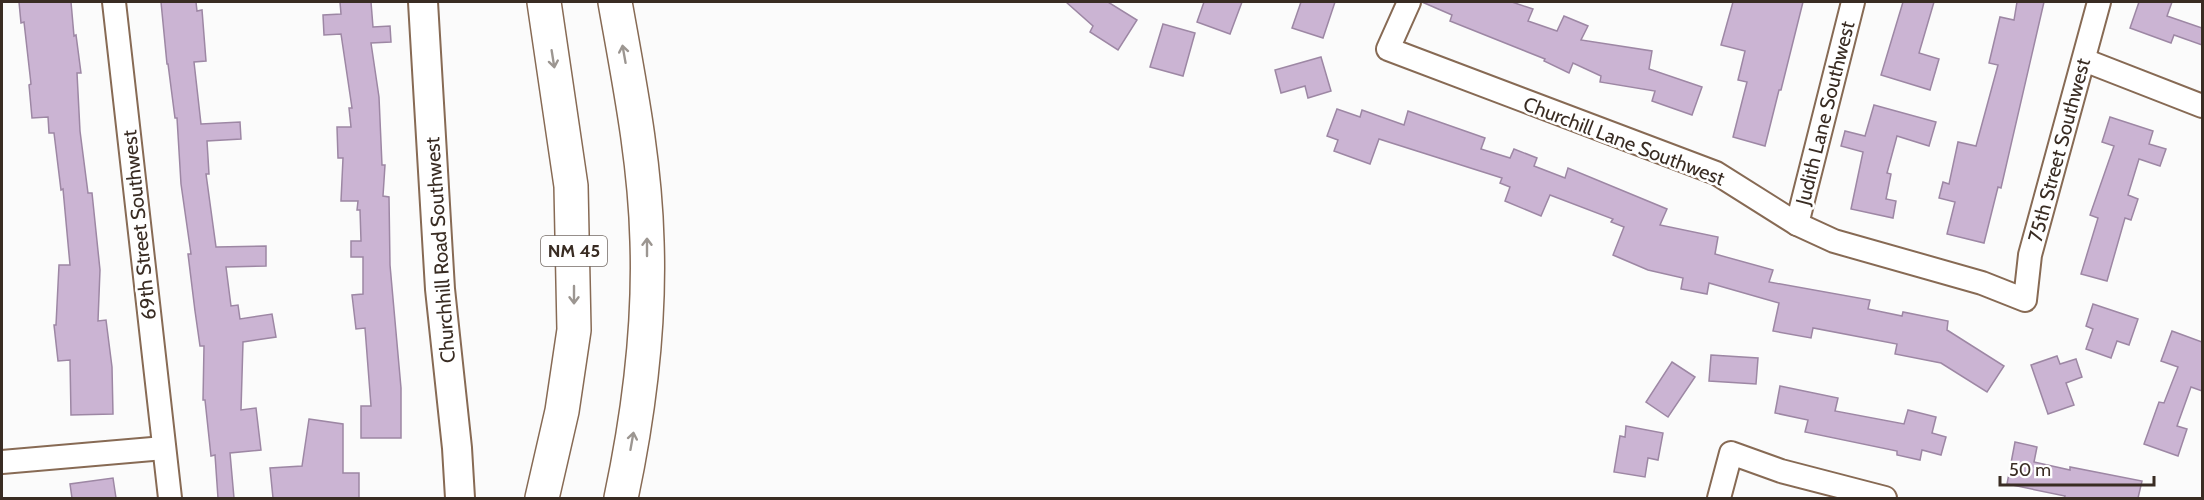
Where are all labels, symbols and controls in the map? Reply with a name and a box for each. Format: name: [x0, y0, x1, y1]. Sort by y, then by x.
street label: Judith Lane Southwest: [1790, 18, 1860, 208]
one-way arrow: [618, 44, 629, 64]
one-way arrow: [548, 49, 559, 69]
street label: 75th Street Southwest: [2023, 55, 2095, 244]
street label: Churchill Lane Southwest: [1520, 92, 1728, 191]
street label: 69th Street Southwest: [117, 129, 161, 321]
street label: Churchhill Road Southwest: [420, 136, 460, 364]
road number: NM 45: [541, 236, 607, 266]
one-way arrow: [641, 237, 653, 257]
one-way arrow: [568, 284, 580, 304]
one-way arrow: [627, 432, 638, 451]
scale bar: [2000, 449, 2154, 487]
text: 50 m: [2009, 459, 2051, 481]

